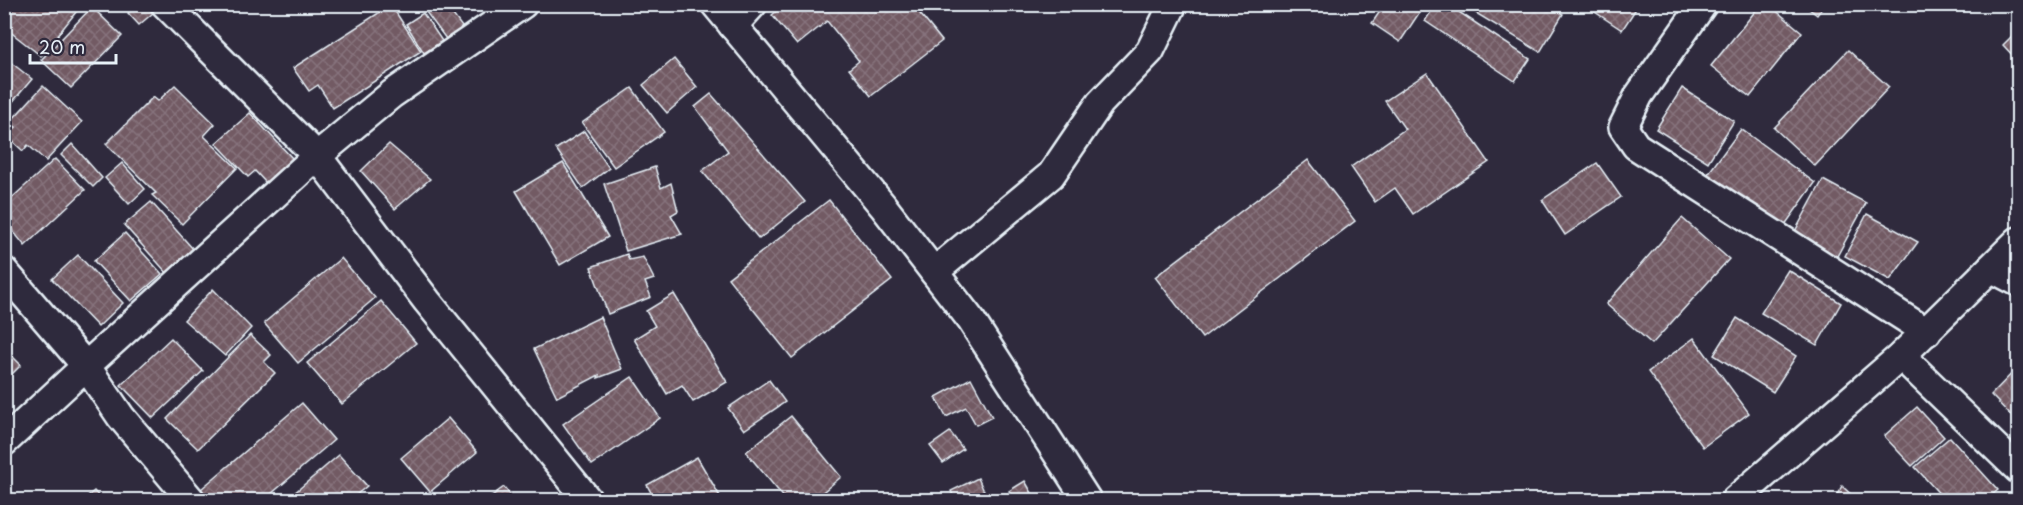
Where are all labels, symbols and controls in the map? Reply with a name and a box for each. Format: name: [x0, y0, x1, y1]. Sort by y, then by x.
scale bar: [30, 27, 116, 65]
text: 20 m: [39, 33, 85, 60]

